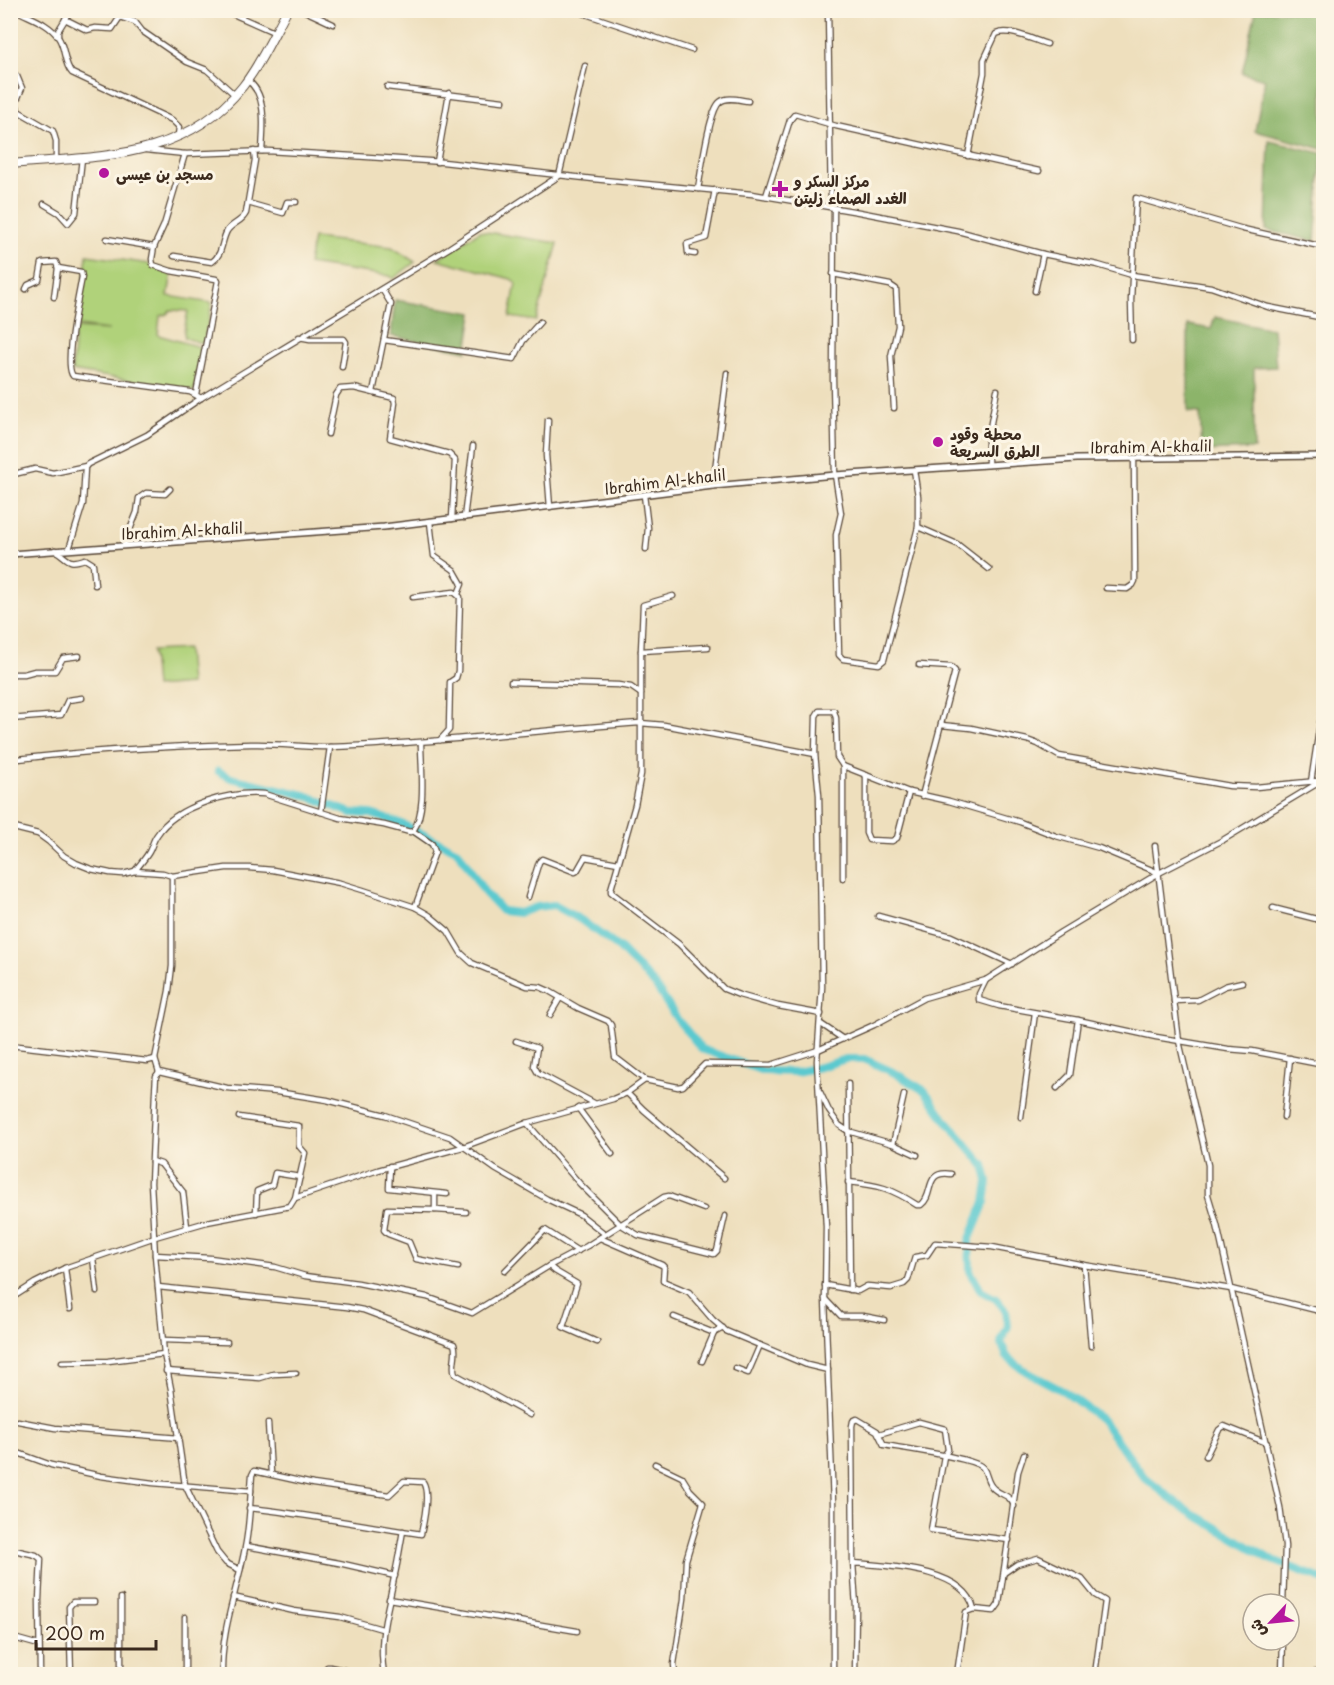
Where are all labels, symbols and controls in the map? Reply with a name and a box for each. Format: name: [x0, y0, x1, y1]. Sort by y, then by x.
place label: مسجد بن عيسى: [116, 162, 214, 185]
marker: مسجد بن عيسى: [97, 166, 111, 180]
place label: مركز السكر و الغدد الصماء زليتن: [793, 169, 907, 209]
marker: مركز السكر و الغدد الصماء زليتن: [771, 180, 789, 198]
place label: محطة وقود الطرق السريعة: [950, 422, 1040, 462]
street label: Ibrahim Al-khalil: [1090, 433, 1212, 459]
marker: محطة وقود الطرق السريعة: [931, 435, 945, 449]
street label: Ibrahim Al-khalil: [603, 462, 727, 500]
street label: Ibrahim Al-khalil: [121, 515, 243, 545]
north arrow: [1241, 1592, 1301, 1652]
scale bar: [36, 1613, 156, 1651]
text: ش: [1242, 1616, 1271, 1642]
text: 200 m: [45, 1619, 105, 1646]

